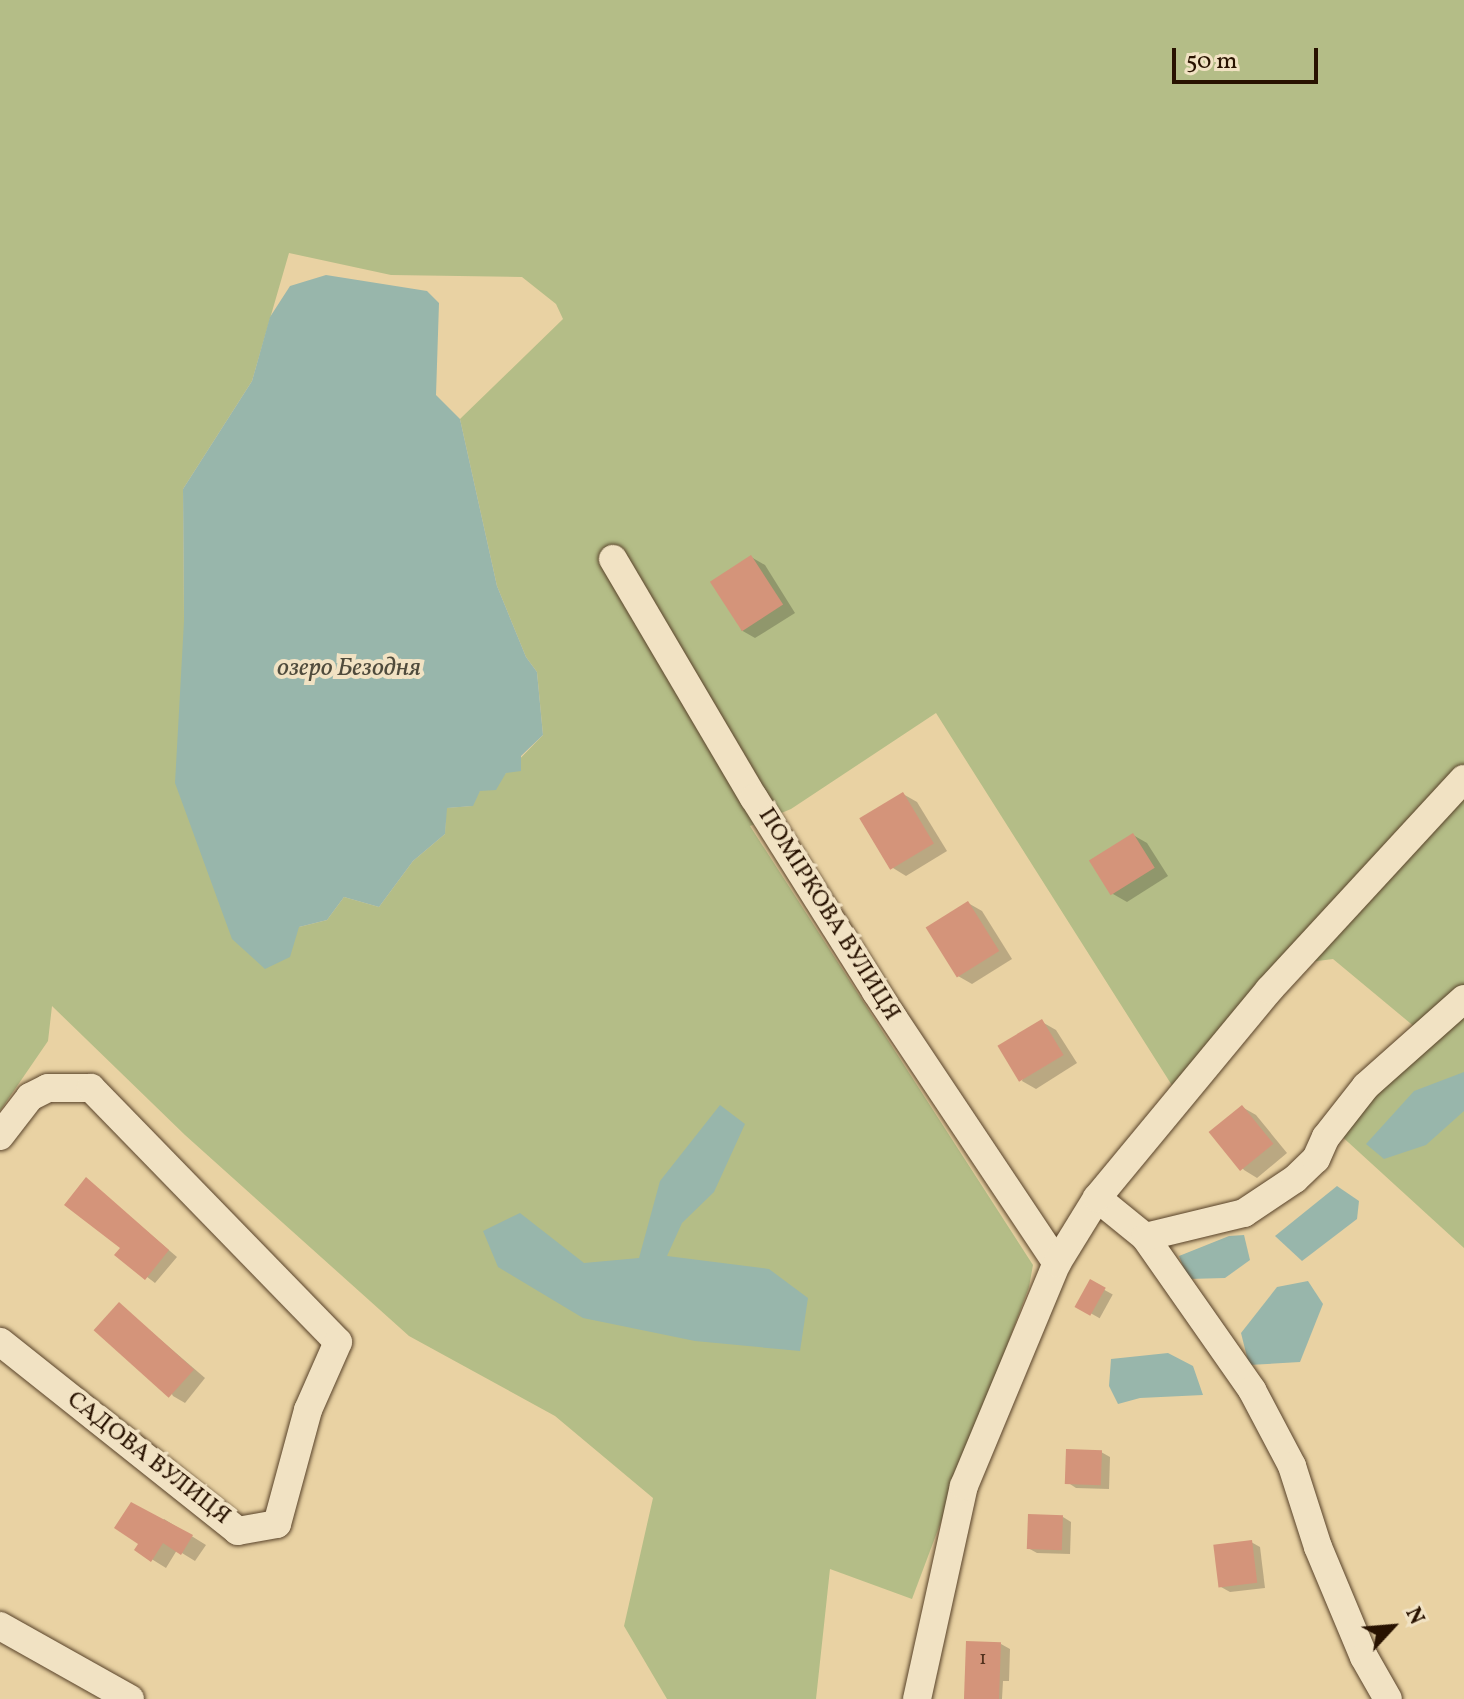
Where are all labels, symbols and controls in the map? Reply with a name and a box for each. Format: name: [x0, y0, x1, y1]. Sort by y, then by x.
scale bar: [1176, 32, 1322, 82]
text: 50 m: [1186, 45, 1238, 79]
water label: озеро Безодня: [277, 653, 421, 685]
street label: ПОМІРКОВА ВУЛИЦЯ: [751, 803, 905, 1027]
street label: САДОВА ВУЛИЦЯ: [61, 1386, 235, 1532]
north arrow: [1352, 1587, 1432, 1667]
text: N: [1397, 1602, 1431, 1630]
house number: 1: [979, 1647, 987, 1671]

